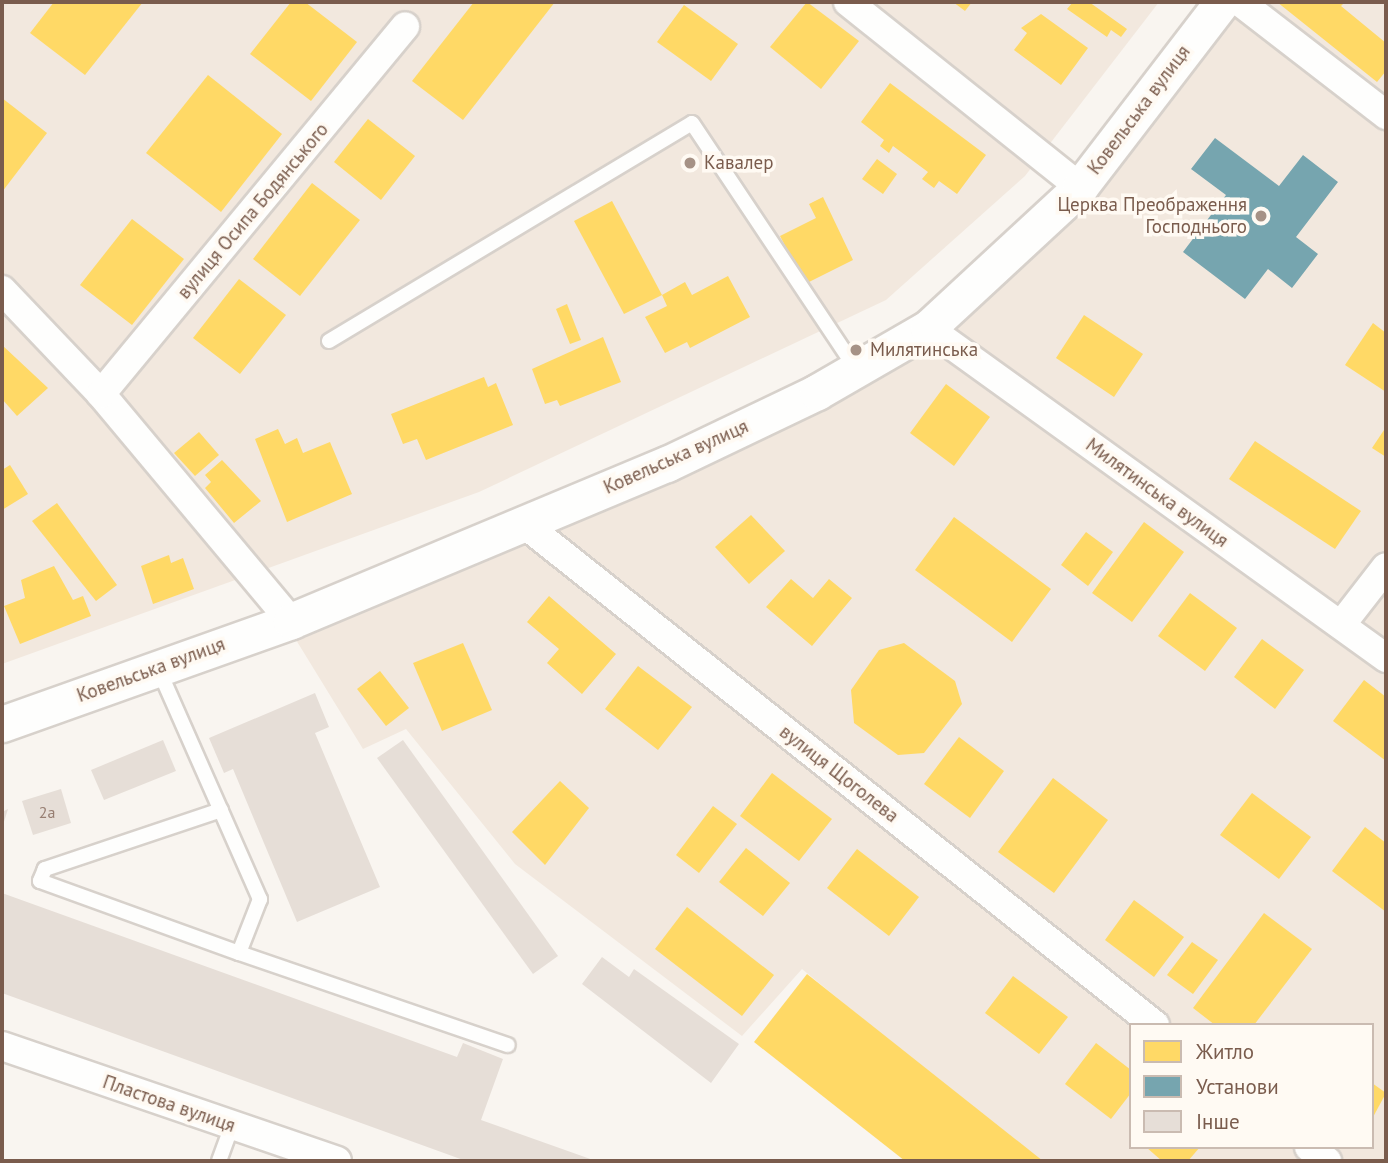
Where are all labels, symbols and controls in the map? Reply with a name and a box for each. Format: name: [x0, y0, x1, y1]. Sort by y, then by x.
street label: Ковельська вулиця: [1083, 41, 1195, 179]
street label: вулиця Осипа Бодянського: [173, 118, 333, 304]
place label: Кавалер: [704, 152, 773, 174]
marker: Кавалер: [682, 155, 698, 171]
place label: Церква Преображення Господнього: [1057, 194, 1247, 238]
marker: Церква Преображення Господнього: [1253, 208, 1269, 224]
place label: Милятинська: [870, 339, 978, 361]
marker: Милятинська: [848, 342, 864, 358]
street label: Ковельська вулиця: [600, 415, 752, 499]
street label: Милятинська вулиця: [1081, 434, 1233, 552]
street label: Ковельська вулиця: [74, 633, 228, 707]
street label: вулиця Щоголева: [775, 720, 903, 828]
house number: 2а: [39, 802, 55, 822]
legend: [1129, 1023, 1374, 1149]
text: Житло: [1196, 1038, 1254, 1065]
street label: Пластова вулиця: [100, 1071, 238, 1137]
text: Установи: [1196, 1073, 1279, 1100]
text: Інше: [1196, 1108, 1240, 1135]

